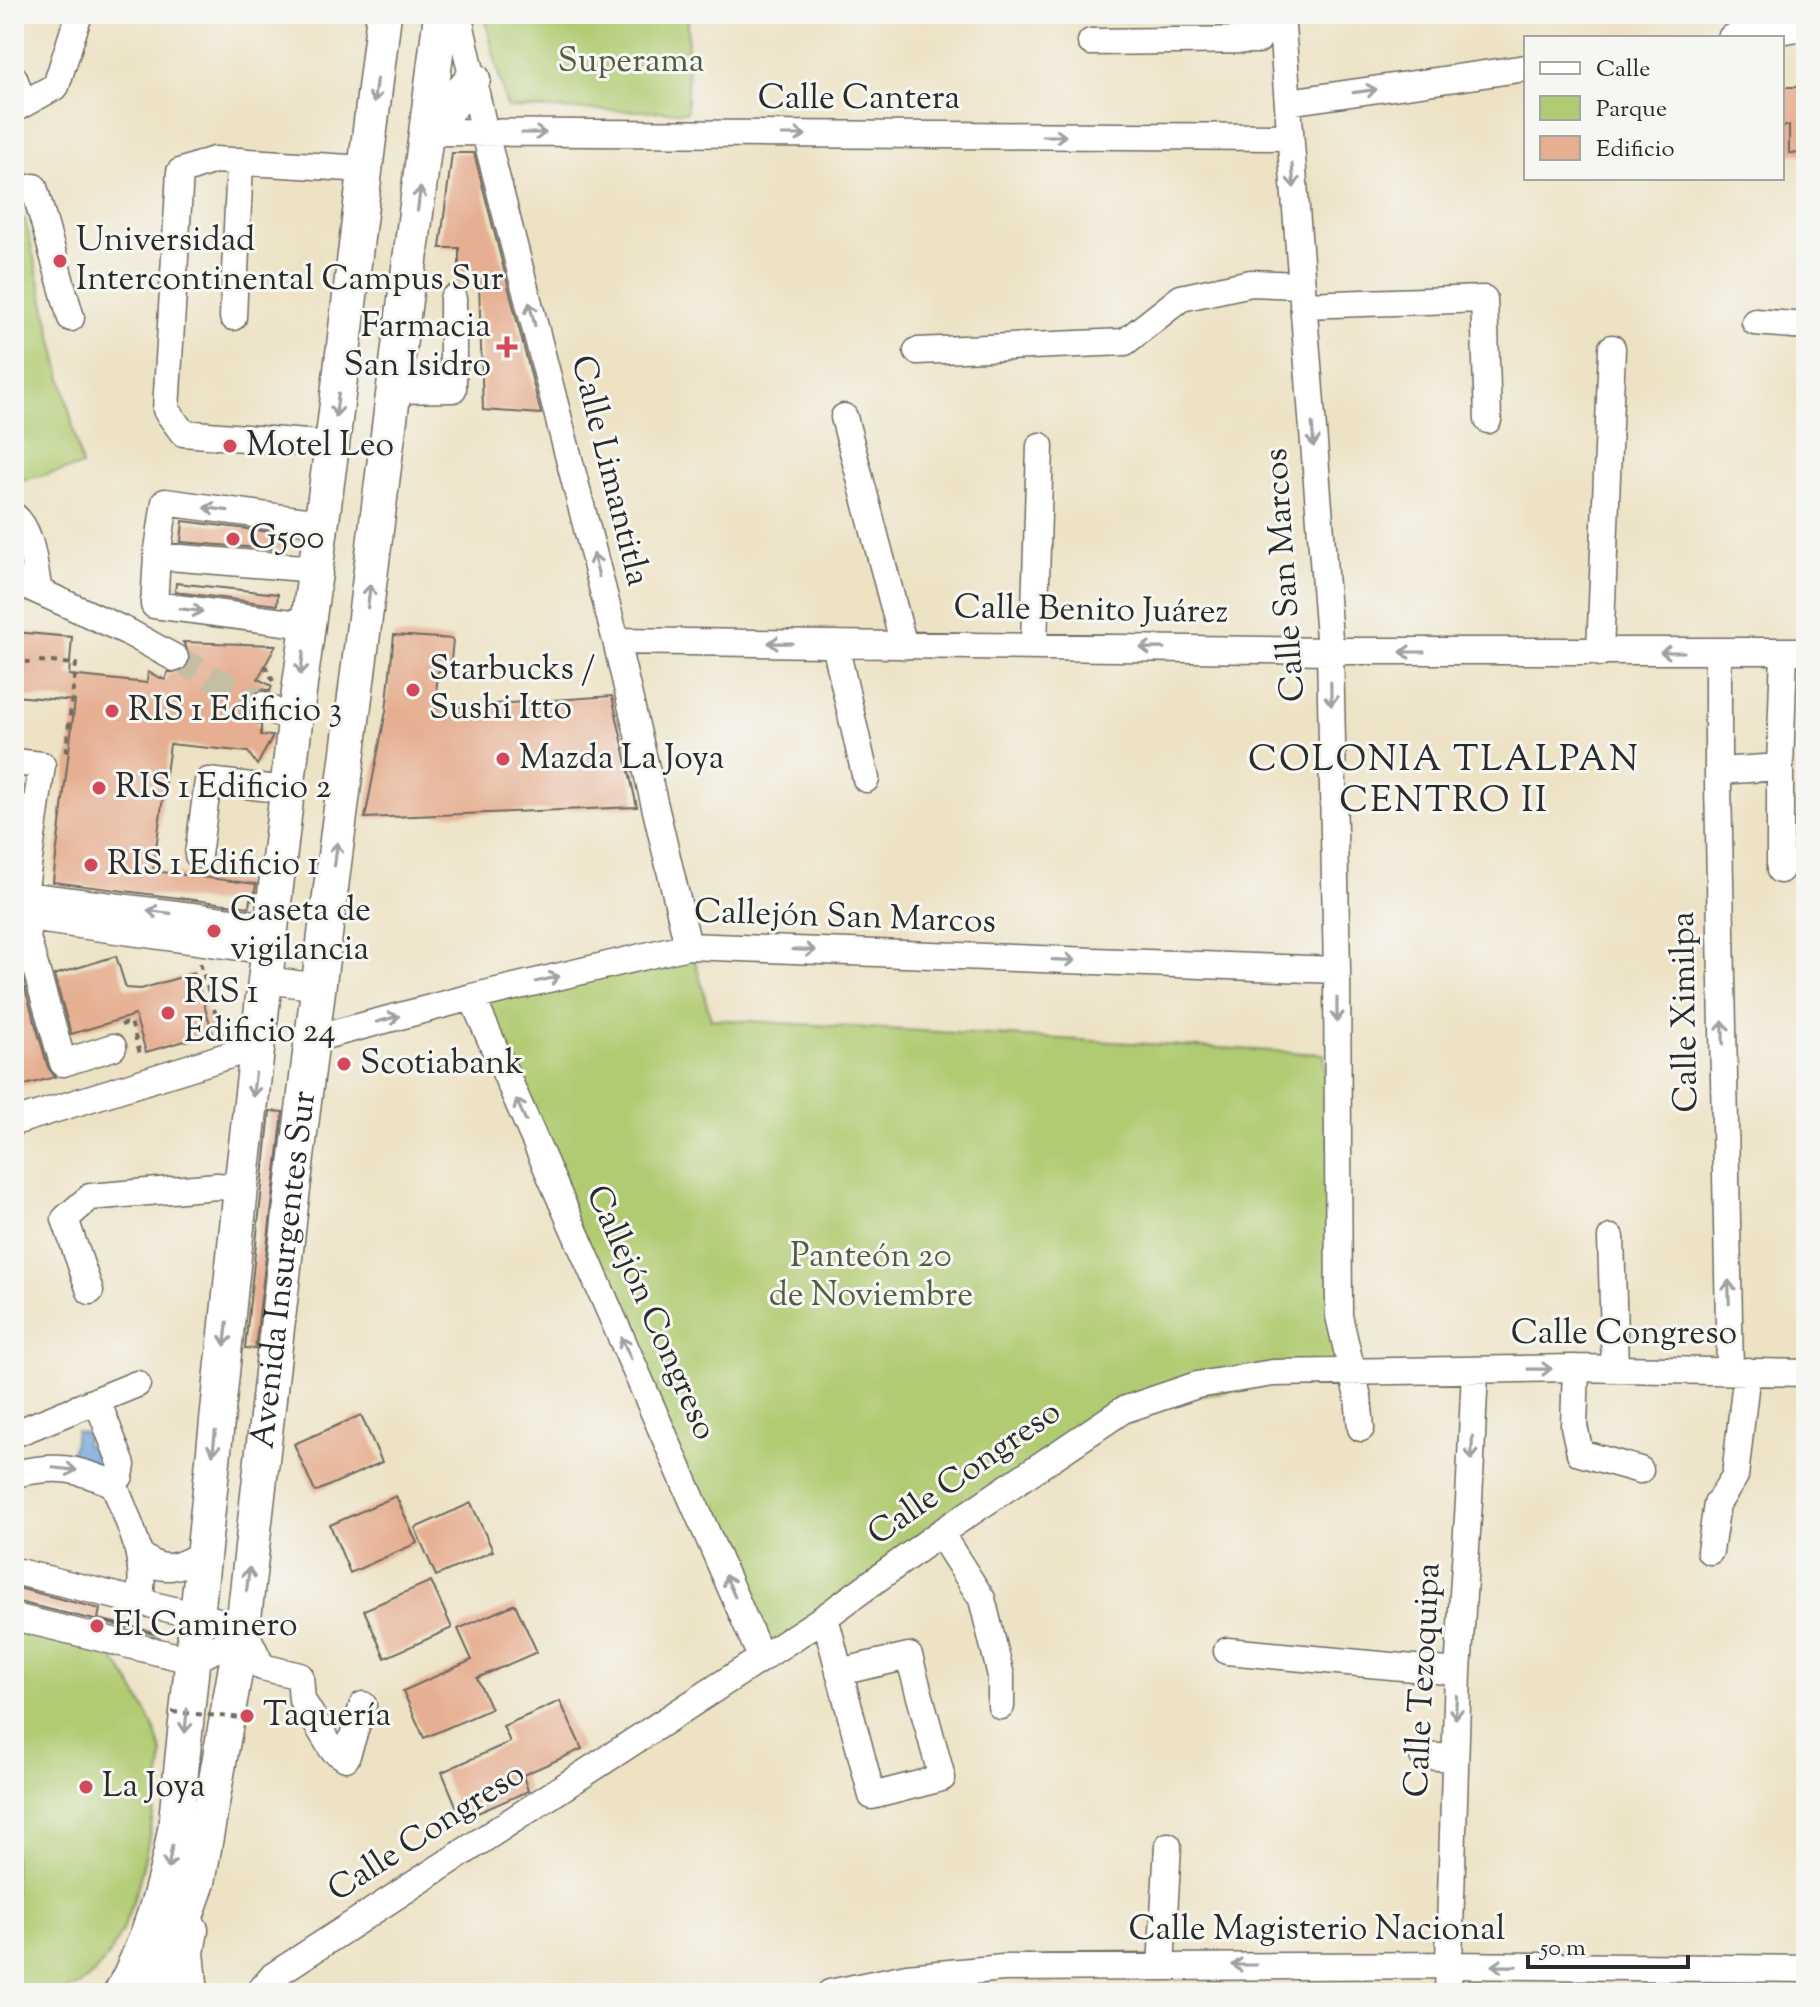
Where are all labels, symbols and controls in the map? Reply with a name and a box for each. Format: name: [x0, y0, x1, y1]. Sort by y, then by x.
legend: [1524, 36, 1784, 180]
park label: Superama: [558, 38, 704, 87]
text: Calle: [1596, 53, 1650, 87]
street label: Calle Cantera: [758, 75, 960, 124]
one-way arrow: [367, 78, 382, 104]
one-way arrow: [1352, 83, 1377, 98]
text: Parque: [1596, 93, 1667, 127]
one-way arrow: [520, 125, 547, 141]
one-way arrow: [780, 127, 807, 143]
one-way arrow: [1040, 128, 1067, 144]
text: Edificio: [1596, 133, 1675, 167]
one-way arrow: [1286, 162, 1301, 189]
one-way arrow: [412, 187, 427, 213]
place label: Universidad Intercontinental Campus Sur: [76, 217, 504, 305]
marker: Universidad Intercontinental Campus Sur: [51, 252, 69, 270]
one-way arrow: [523, 301, 538, 327]
place label: Farmacia San Isidro: [344, 303, 491, 391]
marker: Farmacia San Isidro: [498, 338, 516, 356]
street label: Calle Limantitla: [557, 351, 661, 591]
one-way arrow: [330, 391, 345, 418]
one-way arrow: [1306, 421, 1321, 448]
place label: Motel Leo: [246, 422, 394, 471]
marker: Motel Leo: [221, 437, 239, 455]
street label: Calle San Marcos: [1253, 447, 1319, 703]
one-way arrow: [204, 501, 229, 516]
place label: G500: [249, 515, 324, 564]
marker: G500: [224, 530, 242, 548]
one-way arrow: [588, 553, 603, 579]
one-way arrow: [361, 583, 376, 610]
street label: Calle Benito Juárez: [953, 584, 1229, 638]
one-way arrow: [178, 603, 204, 618]
one-way arrow: [767, 635, 794, 651]
one-way arrow: [1139, 640, 1166, 656]
one-way arrow: [1399, 644, 1426, 660]
one-way arrow: [1659, 644, 1686, 660]
place label: Starbucks / Sushi Itto: [429, 646, 595, 734]
one-way arrow: [294, 650, 309, 675]
one-way arrow: [1323, 680, 1339, 707]
marker: Starbucks / Sushi Itto: [404, 681, 422, 699]
place label: RIS 1 Edificio 3: [128, 687, 342, 736]
marker: RIS 1 Edificio 3: [103, 702, 121, 720]
place label: Mazda La Joya: [519, 735, 724, 784]
district label: COLONIA TLALPAN CENTRO II: [1248, 735, 1640, 828]
marker: Mazda La Joya: [494, 750, 512, 768]
place label: RIS 1 Edificio 2: [115, 764, 331, 813]
marker: RIS 1 Edificio 2: [90, 779, 108, 797]
place label: RIS 1 Edificio 1: [107, 841, 319, 890]
one-way arrow: [328, 841, 343, 868]
marker: RIS 1 Edificio 1: [82, 856, 100, 874]
place label: Caseta de vigilancia: [230, 887, 371, 975]
street label: Callejón San Marcos: [693, 888, 997, 948]
one-way arrow: [146, 904, 173, 919]
street label: Calle Ximilpa: [1660, 911, 1712, 1113]
marker: Caseta de vigilancia: [205, 922, 223, 940]
one-way arrow: [790, 943, 817, 958]
one-way arrow: [1050, 952, 1077, 967]
place label: RIS 1 Edificio 24: [184, 969, 336, 1057]
one-way arrow: [535, 971, 560, 986]
one-way arrow: [1329, 996, 1345, 1023]
marker: RIS 1 Edificio 24: [159, 1004, 177, 1022]
one-way arrow: [375, 1011, 401, 1026]
one-way arrow: [1715, 1019, 1731, 1046]
place label: Scotiabank: [360, 1040, 524, 1089]
marker: Scotiabank: [335, 1055, 353, 1073]
one-way arrow: [246, 1072, 261, 1098]
street label: Avenida Insurgentes Sur: [239, 1088, 330, 1452]
one-way arrow: [513, 1098, 528, 1123]
street label: Callejón Congreso: [572, 1178, 728, 1448]
park label: Panteón 20 de Noviembre: [769, 1233, 973, 1321]
one-way arrow: [1721, 1279, 1736, 1306]
street label: Calle Congreso: [1511, 1310, 1737, 1359]
one-way arrow: [218, 1320, 233, 1347]
one-way arrow: [617, 1336, 632, 1361]
one-way arrow: [1526, 1361, 1553, 1376]
street label: Calle Congreso: [858, 1389, 1072, 1559]
one-way arrow: [207, 1429, 222, 1456]
one-way arrow: [1464, 1434, 1479, 1461]
one-way arrow: [51, 1461, 78, 1476]
street label: Calle Tezoquipa: [1393, 1561, 1455, 1799]
one-way arrow: [241, 1566, 256, 1593]
one-way arrow: [722, 1574, 737, 1599]
place label: El Caminero: [113, 1602, 298, 1651]
marker: El Caminero: [88, 1617, 106, 1635]
place label: Taquería: [263, 1692, 391, 1741]
one-way arrow: [1449, 1693, 1464, 1720]
one-way arrow: [178, 1707, 193, 1734]
marker: Taquería: [238, 1707, 256, 1725]
street label: Calle Congreso: [319, 1751, 535, 1915]
place label: La Joya: [102, 1763, 206, 1812]
marker: La Joya: [77, 1778, 95, 1796]
one-way arrow: [162, 1844, 177, 1869]
street label: Calle Magisterio Nacional: [1129, 1906, 1505, 1955]
scale bar: [1528, 1919, 1688, 1969]
text: 50 m: [1538, 1932, 1586, 1966]
one-way arrow: [1231, 1957, 1258, 1973]
one-way arrow: [1491, 1958, 1518, 1974]

